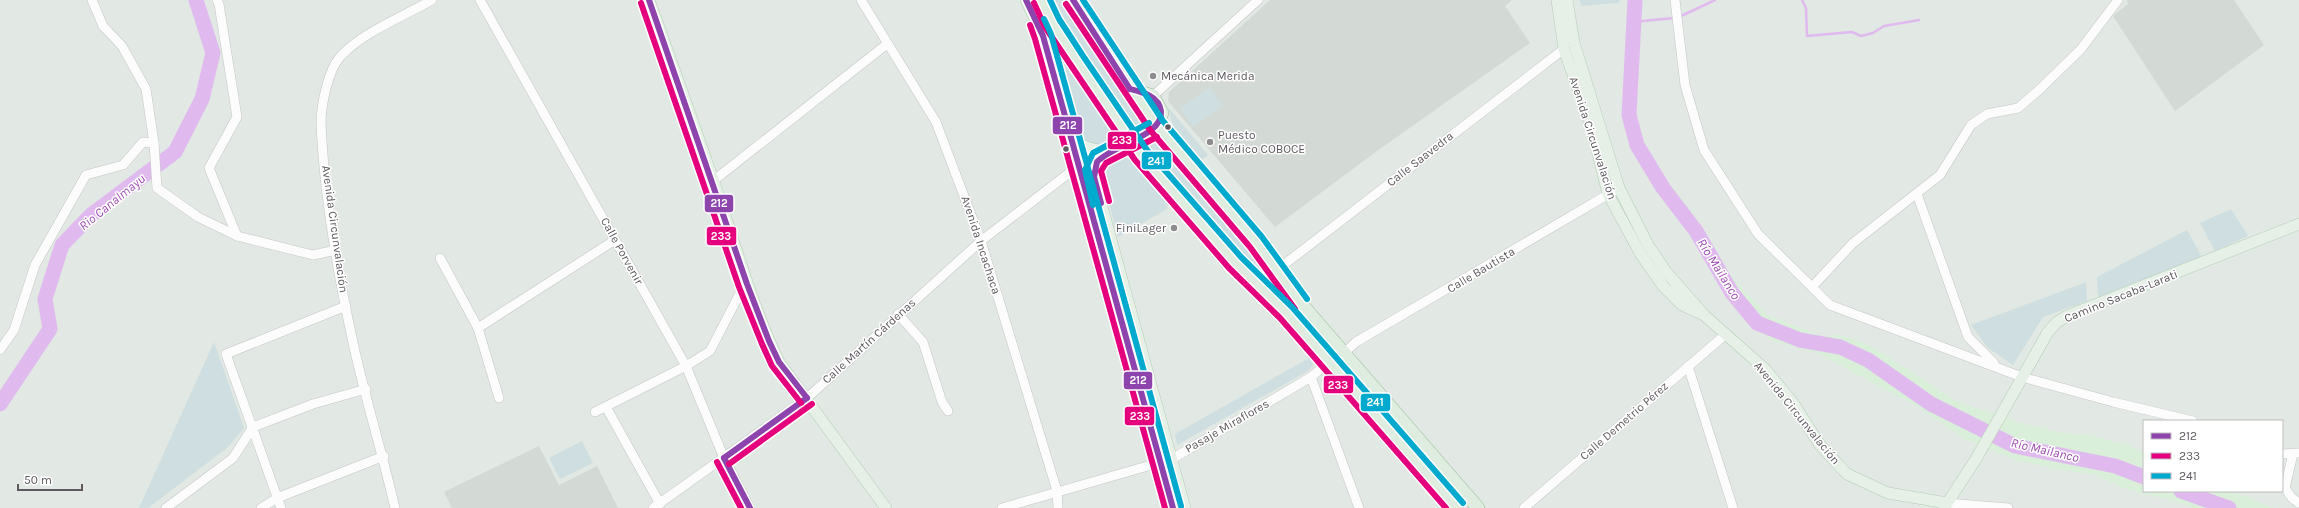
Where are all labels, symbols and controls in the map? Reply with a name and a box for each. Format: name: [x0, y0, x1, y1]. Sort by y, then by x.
place label: Mecánica Merida: [1161, 69, 1255, 83]
marker: Mecánica Merida: [1148, 71, 1158, 81]
street label: Avenida Circunvalación: [1567, 75, 1619, 201]
line badge: 212: [1052, 116, 1083, 135]
text: 212: [1059, 119, 1077, 132]
unlabelled marker: [1163, 122, 1173, 132]
place label: Puesto Médico COBOCE: [1218, 128, 1305, 156]
street label: Calle Saavedra: [1384, 129, 1456, 189]
line badge: 233: [1107, 131, 1137, 150]
text: 233: [1112, 134, 1132, 147]
marker: Puesto Médico COBOCE: [1205, 137, 1215, 147]
unlabelled marker: [1061, 144, 1071, 154]
line badge: 241: [1141, 151, 1172, 170]
text: 241: [1147, 155, 1165, 168]
street label: Avenida Circunvalación: [319, 164, 351, 294]
water label: Rio Canalmayu: [76, 171, 148, 233]
line badge: 212: [704, 194, 734, 213]
street label: Avenida Incachaca: [959, 194, 1003, 296]
text: 212: [710, 197, 728, 210]
street label: Calle Porvenir: [598, 215, 647, 288]
place label: FiniLager: [1116, 221, 1167, 235]
marker: FiniLager: [1169, 223, 1179, 233]
line badge: 233: [706, 226, 737, 246]
text: 233: [711, 230, 731, 243]
water label: Río Mailanco: [1694, 236, 1744, 303]
street label: Calle Bautista: [1445, 244, 1517, 296]
street label: Camino Sacaba-Larati: [2062, 267, 2180, 325]
street label: Calle Martín Cárdenas: [819, 295, 919, 387]
street label: Avenida Circunvalación: [1751, 359, 1843, 467]
line badge: 212: [1123, 371, 1153, 390]
text: 212: [1129, 374, 1147, 387]
line badge: 233: [1323, 375, 1354, 394]
text: 233: [1328, 379, 1348, 392]
street label: Calle Demetrio Pérez: [1577, 379, 1671, 463]
line badge: 241: [1360, 393, 1391, 412]
street label: Pasaje Miraflores: [1183, 396, 1271, 456]
text: 241: [1366, 396, 1384, 409]
line badge: 233: [1124, 406, 1155, 426]
text: 233: [1130, 410, 1150, 423]
legend: [2143, 420, 2283, 492]
text: 212: [2179, 429, 2197, 443]
water label: Río Mailanco: [2010, 435, 2081, 465]
text: 233: [2179, 449, 2200, 463]
scale bar: [18, 466, 82, 492]
text: 241: [2179, 469, 2197, 483]
text: 50 m: [24, 473, 52, 487]

